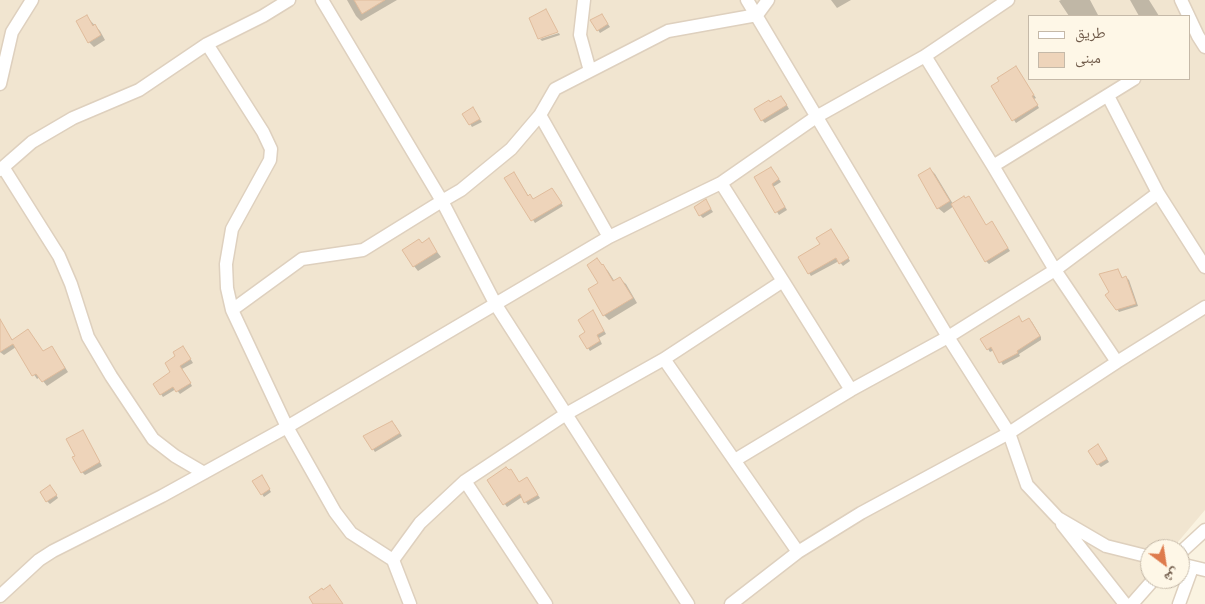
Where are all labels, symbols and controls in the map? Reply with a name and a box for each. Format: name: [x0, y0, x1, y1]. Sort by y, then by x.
legend: [1028, 15, 1190, 80]
text: طريق: [1075, 24, 1106, 41]
text: مبنى: [1075, 49, 1101, 66]
north arrow: [1140, 539, 1190, 589]
text: ش: [1162, 565, 1183, 587]

